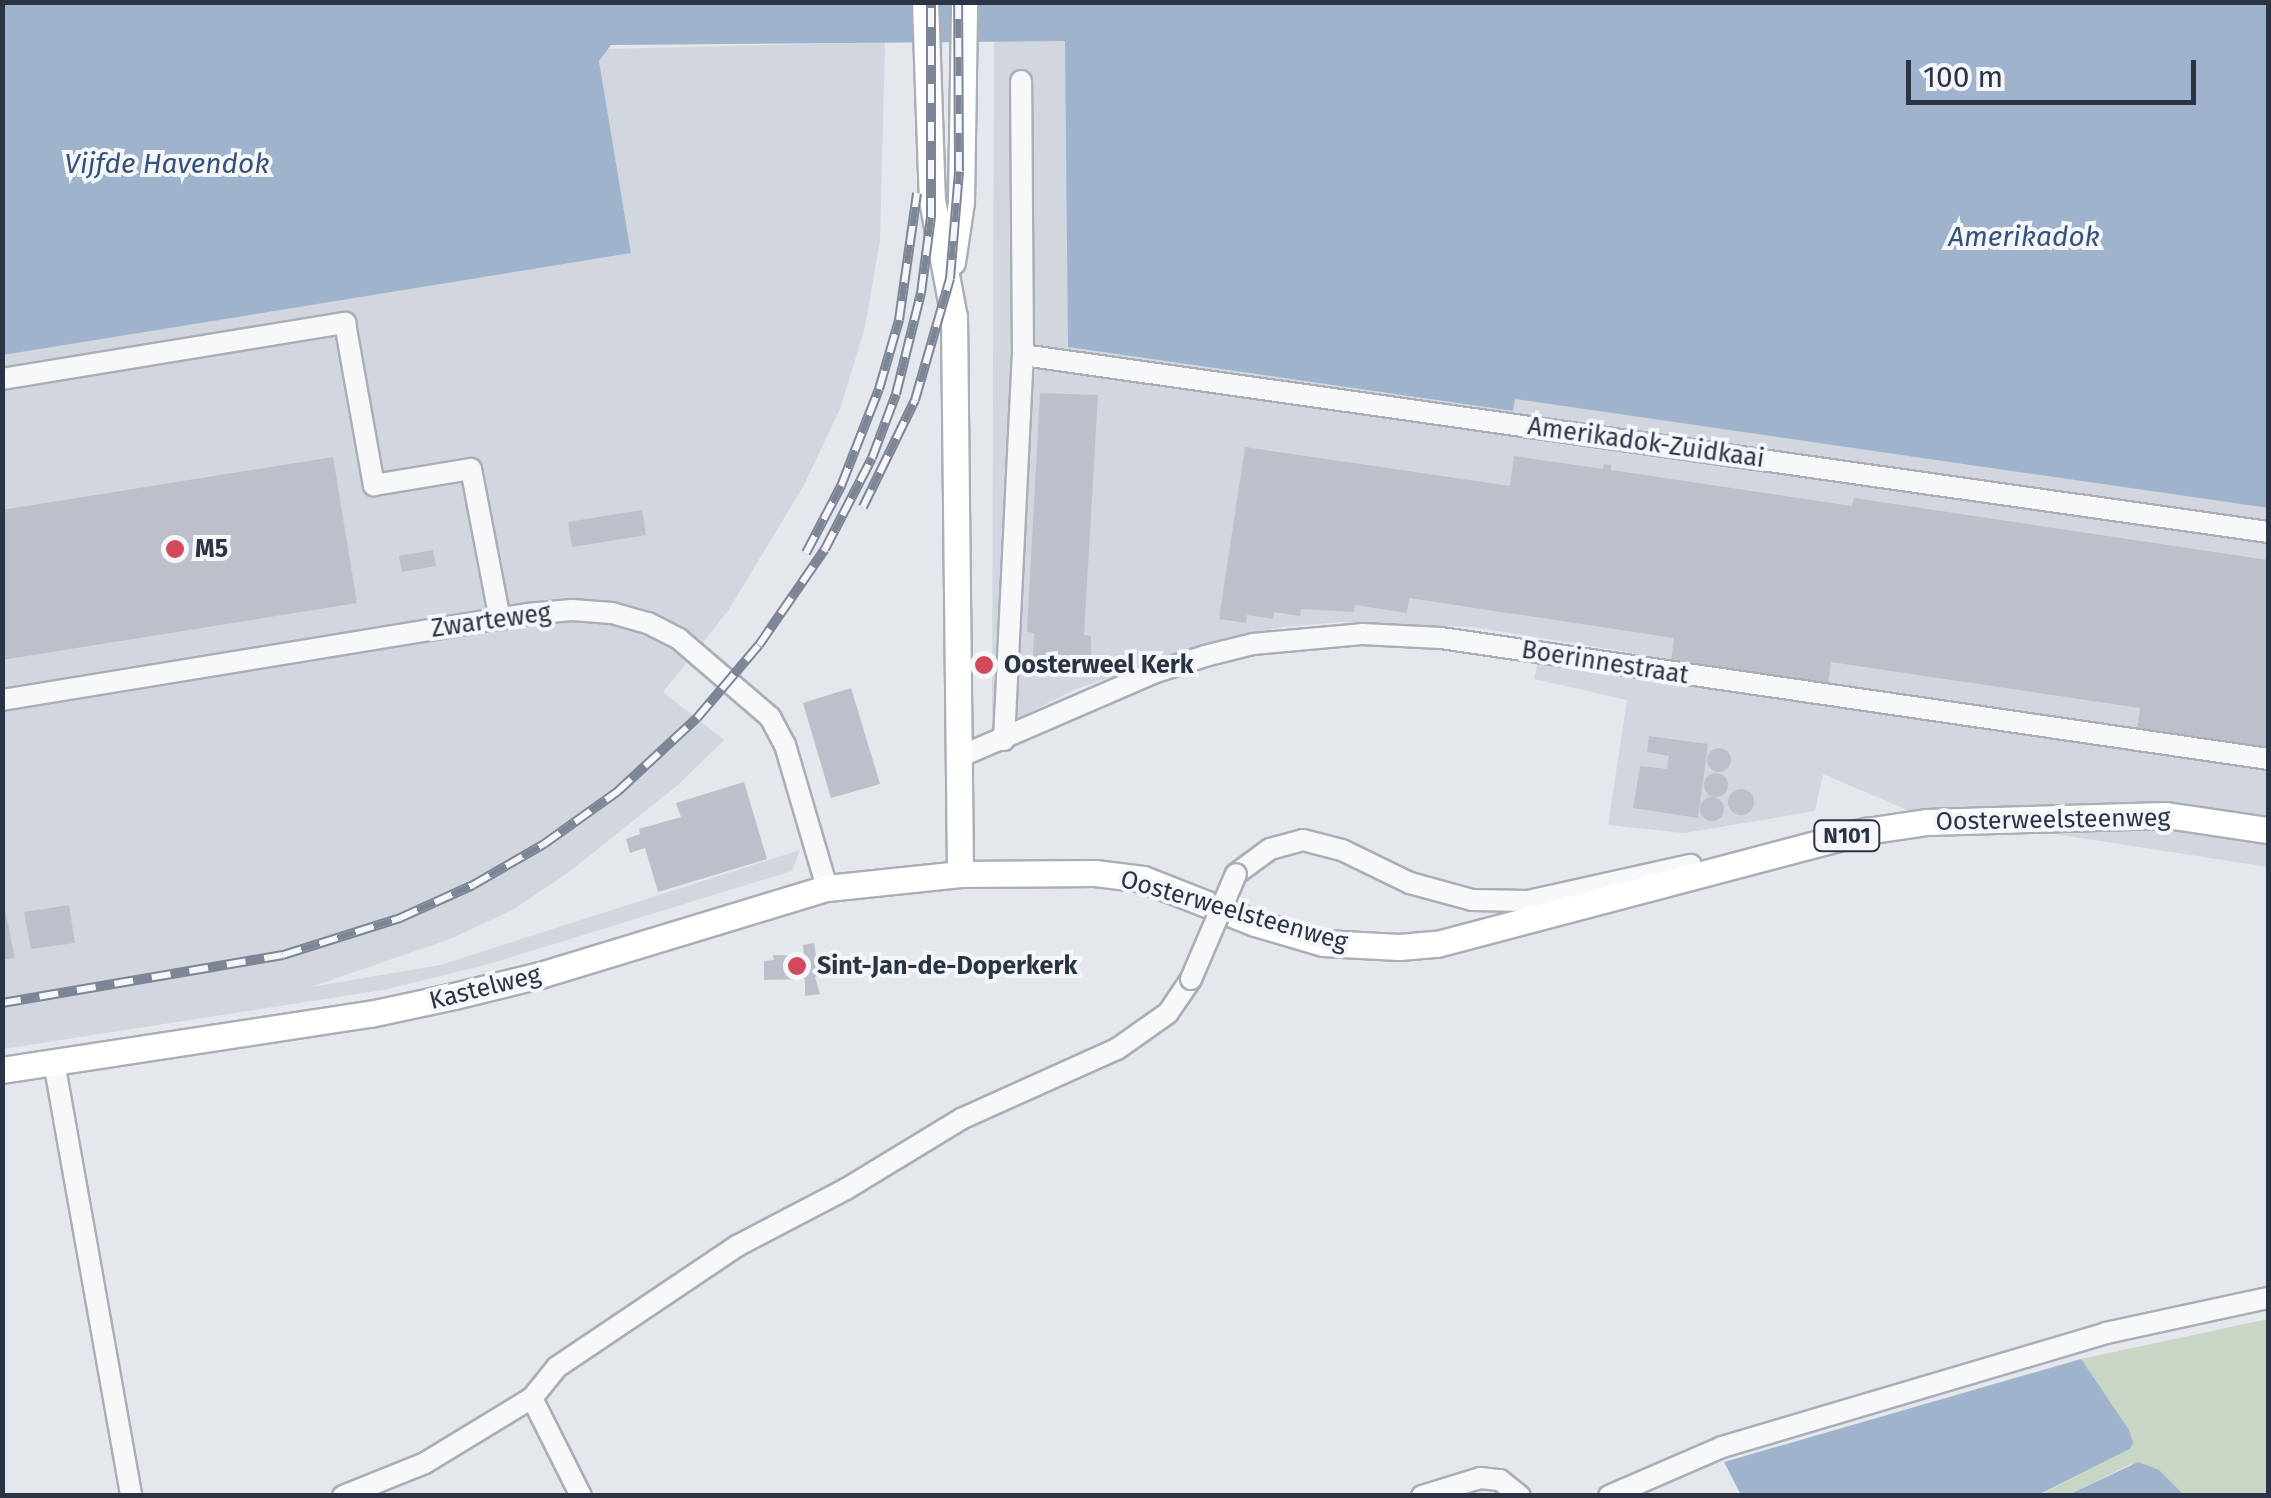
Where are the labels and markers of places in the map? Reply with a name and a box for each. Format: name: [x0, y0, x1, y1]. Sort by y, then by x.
place label: M5: [195, 534, 228, 564]
marker: M5: [164, 538, 186, 560]
place label: Oosterweel Kerk: [1004, 650, 1194, 680]
marker: Oosterweel Kerk: [973, 654, 995, 676]
place label: Sint-Jan-de-Doperkerk: [817, 951, 1077, 981]
marker: Sint-Jan-de-Doperkerk: [786, 955, 808, 977]

